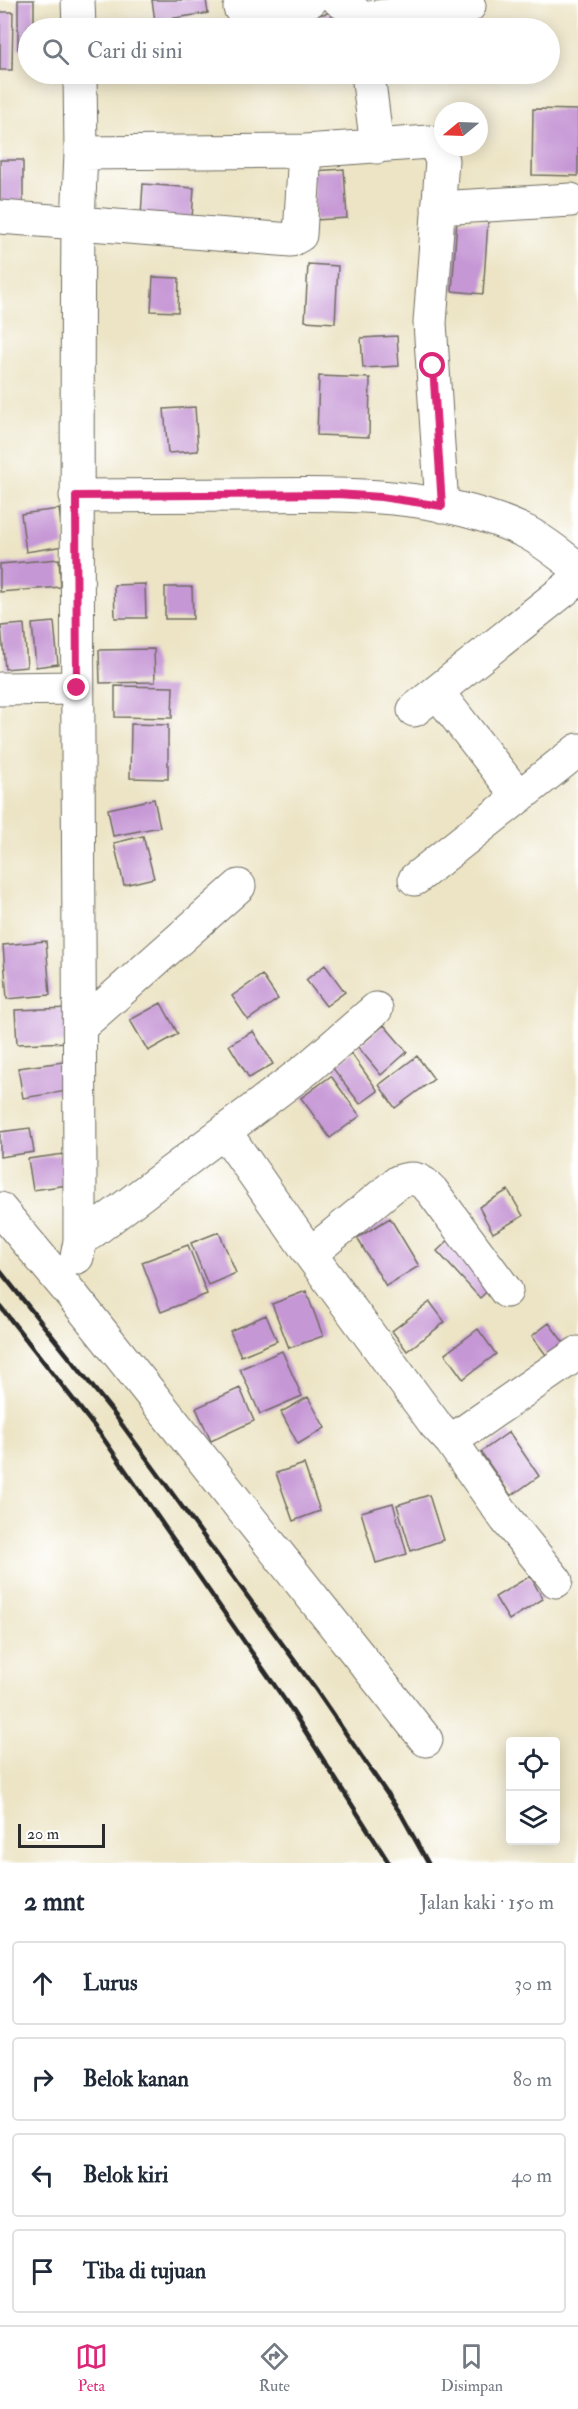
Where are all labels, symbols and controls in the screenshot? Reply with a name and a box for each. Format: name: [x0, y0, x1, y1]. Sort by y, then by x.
search box: [18, 18, 560, 84]
icon: search: [39, 35, 72, 68]
text: Cari di sini: [87, 37, 183, 65]
north arrow: [434, 102, 488, 156]
route start: [419, 352, 445, 378]
route end: [63, 674, 89, 700]
map controls: [506, 1737, 560, 1845]
button: locate: [506, 1737, 560, 1791]
button: layers: [506, 1791, 560, 1845]
scale bar: [18, 1821, 105, 1848]
text: 20 m: [27, 1824, 59, 1844]
text: 2 mnt: [24, 1886, 85, 1918]
text: Jalan kaki · 150 m: [420, 1890, 554, 1915]
icon: ahead: [26, 1967, 59, 2000]
text: Lurus: [83, 1969, 137, 1997]
text: 30 m: [514, 1971, 552, 1996]
icon: right: [26, 2063, 59, 2096]
text: Belok kanan: [83, 2065, 189, 2093]
text: 80 m: [513, 2067, 552, 2092]
icon: left: [26, 2159, 59, 2192]
text: Belok kiri: [83, 2161, 168, 2189]
text: 40 m: [511, 2163, 552, 2188]
icon: arrive: [26, 2255, 59, 2288]
text: Tiba di tujuan: [83, 2257, 206, 2285]
tab: Peta: [75, 2340, 108, 2396]
tab: Rute: [258, 2340, 291, 2396]
tab: Disimpan: [441, 2340, 503, 2396]

